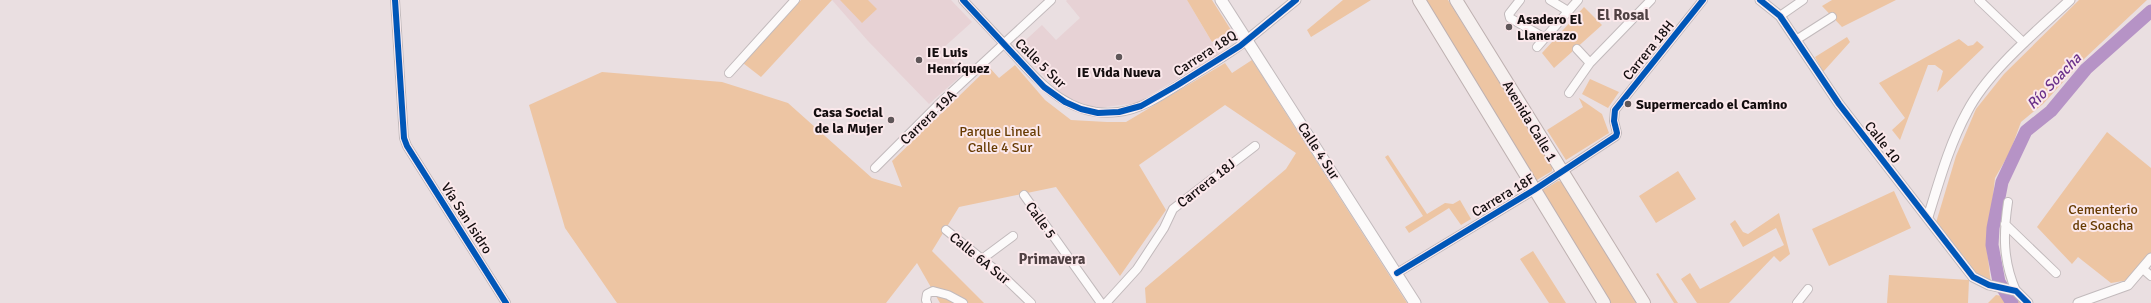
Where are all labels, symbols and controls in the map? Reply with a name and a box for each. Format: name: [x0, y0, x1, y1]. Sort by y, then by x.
district label: El Rosal: [1597, 6, 1650, 24]
place label: Asadero El Llanerazo: [1517, 11, 1583, 44]
street label: Carrera 18H: [1619, 17, 1678, 84]
marker: Asadero El Llanerazo: [1504, 22, 1514, 32]
street label: Carrera 18Q: [1170, 27, 1240, 80]
street label: Calle 5 Sur: [1011, 35, 1070, 93]
place label: IE Luis Henríquez: [927, 44, 990, 77]
water label: Río Soacha: [2023, 49, 2085, 113]
marker: IE Vida Nueva: [1114, 52, 1124, 62]
marker: IE Luis Henríquez: [914, 55, 924, 65]
place label: IE Vida Nueva: [1077, 64, 1161, 81]
street label: Avenida Calle 1: [1499, 78, 1560, 165]
street label: Carrera 19A: [897, 86, 960, 148]
place label: Supermercado el Camino: [1636, 96, 1787, 113]
marker: Supermercado el Camino: [1623, 99, 1633, 109]
place label: Casa Social de la Mujer: [813, 104, 884, 137]
marker: Casa Social de la Mujer: [886, 115, 896, 125]
street label: Calle 10: [1861, 118, 1904, 167]
street label: Calle 4 Sur: [1294, 120, 1344, 184]
park label: Parque Lineal Calle 4 Sur: [959, 123, 1041, 156]
street label: Carrera 18J: [1174, 155, 1239, 211]
street label: Carrera 18F: [1469, 170, 1538, 221]
street label: Vía San Isidro: [437, 180, 496, 257]
street label: Calle 5: [1022, 199, 1060, 242]
park label: Cementerio de Soacha: [2068, 201, 2138, 234]
street label: Calle 6A Sur: [946, 229, 1014, 289]
district label: Primavera: [1019, 250, 1086, 268]

